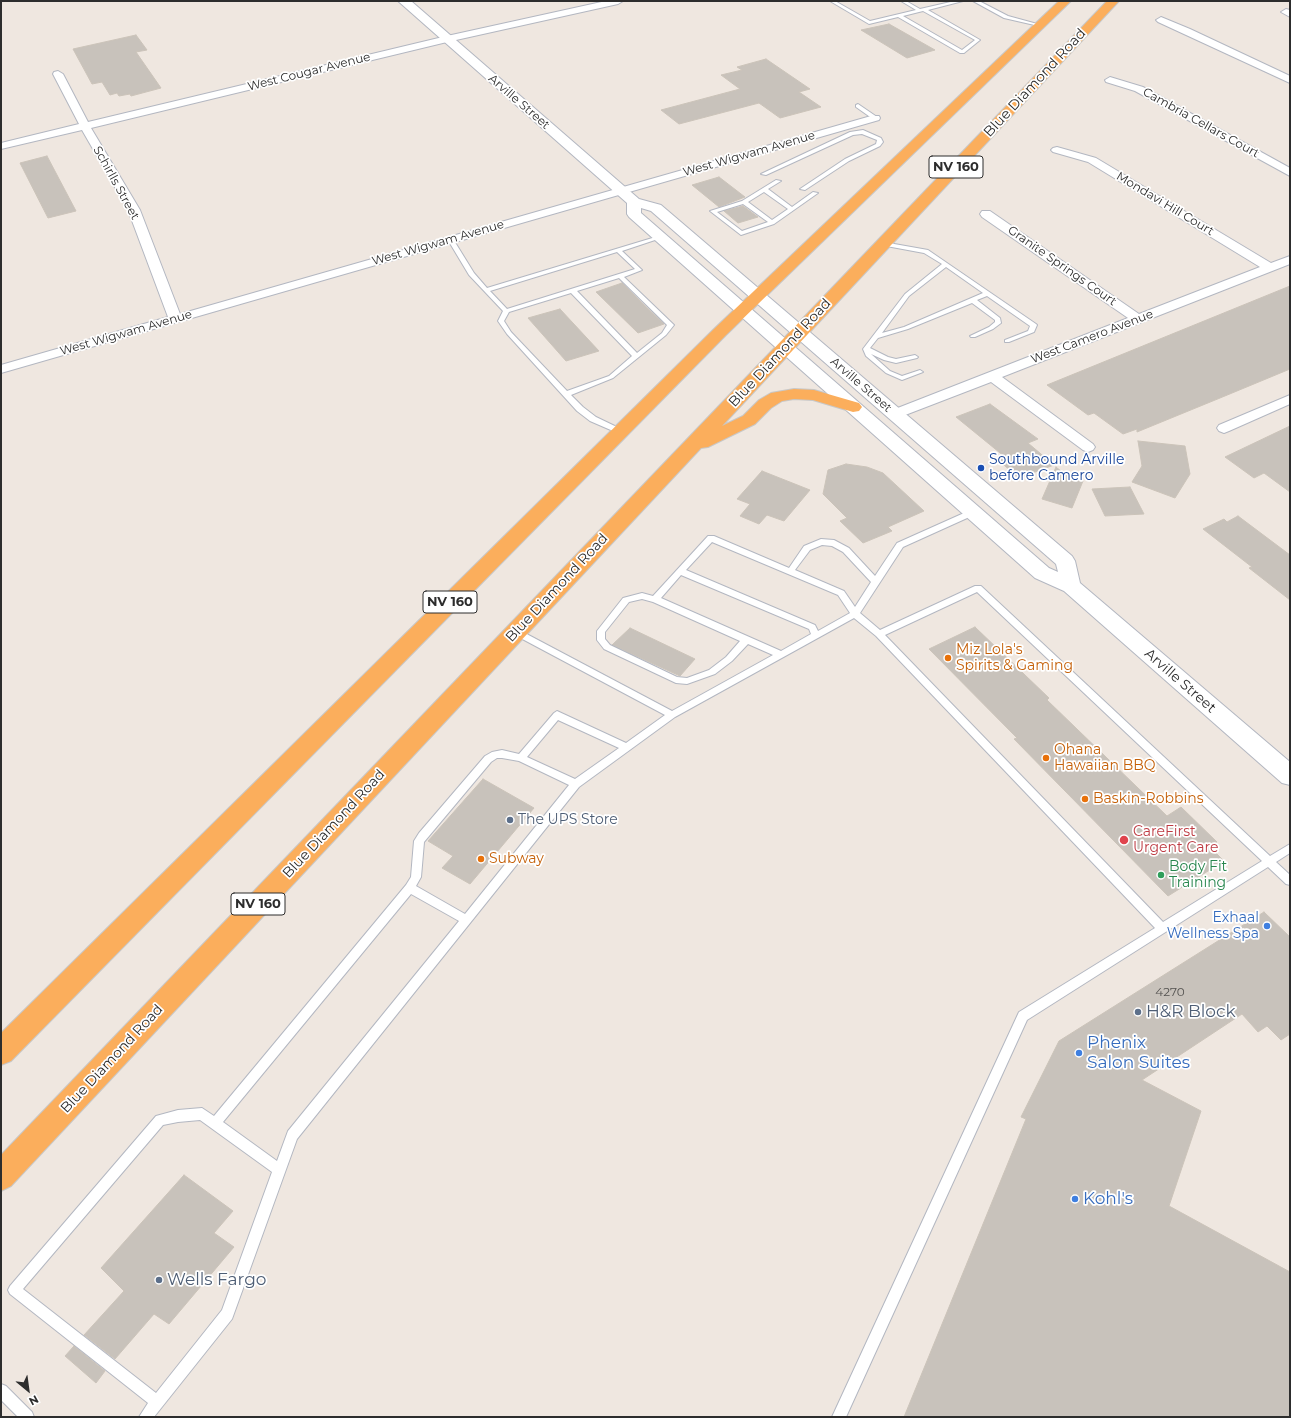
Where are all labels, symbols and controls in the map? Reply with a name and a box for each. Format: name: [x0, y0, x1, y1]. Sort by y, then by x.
street label: Blue Diamond Road: [980, 25, 1090, 141]
street label: West Cougar Avenue: [246, 50, 372, 94]
street label: Arville Street: [485, 71, 553, 133]
street label: Cambria Cellars Court: [1140, 85, 1262, 161]
street label: West Wigwam Avenue: [681, 128, 817, 180]
street label: Schirlls Street: [90, 144, 142, 222]
road number: NV 160: [929, 156, 983, 178]
street label: Mondavi Hill Court: [1114, 169, 1216, 239]
street label: West Wigwam Avenue: [370, 217, 506, 269]
street label: Granite Springs Court: [1005, 223, 1119, 309]
street label: Blue Diamond Road: [725, 295, 835, 411]
street label: West Wigwam Avenue: [58, 307, 194, 359]
street label: West Camero Avenue: [1029, 307, 1155, 367]
street label: Arville Street: [827, 354, 895, 416]
place label: Southbound Arville before Camero: [989, 452, 1124, 484]
marker: Southbound Arville before Camero: [976, 463, 986, 473]
street label: Blue Diamond Road: [502, 530, 612, 646]
road number: NV 160: [423, 591, 477, 613]
place label: Miz Lola's Spirits & Gaming: [956, 642, 1073, 674]
street label: Arville Street: [1141, 645, 1219, 717]
marker: Miz Lola's Spirits & Gaming: [943, 653, 953, 663]
place label: Ohana Hawaiian BBQ: [1054, 742, 1156, 774]
marker: Ohana Hawaiian BBQ: [1041, 753, 1051, 763]
street label: Blue Diamond Road: [279, 766, 389, 882]
place label: Baskin-Robbins: [1093, 791, 1204, 807]
marker: Baskin-Robbins: [1080, 794, 1090, 804]
place label: The UPS Store: [518, 812, 618, 828]
marker: The UPS Store: [505, 815, 515, 825]
place label: CareFirst Urgent Care: [1133, 824, 1218, 856]
marker: CareFirst Urgent Care: [1118, 834, 1130, 846]
place label: Subway: [489, 851, 544, 867]
marker: Subway: [476, 854, 486, 864]
place label: Body Fit Training: [1169, 859, 1227, 892]
marker: Body Fit Training: [1156, 870, 1166, 880]
road number: NV 160: [231, 893, 285, 915]
place label: Exhaal Wellness Spa: [1167, 910, 1259, 942]
marker: Exhaal Wellness Spa: [1262, 921, 1272, 931]
house number: 4270: [1155, 985, 1185, 999]
street label: Blue Diamond Road: [57, 1001, 167, 1117]
place label: H&R Block: [1146, 1002, 1236, 1022]
marker: H&R Block: [1133, 1007, 1143, 1017]
place label: Phenix Salon Suites: [1087, 1033, 1190, 1073]
marker: Phenix Salon Suites: [1074, 1048, 1084, 1058]
place label: Kohl's: [1083, 1189, 1133, 1209]
marker: Kohl's: [1070, 1194, 1080, 1204]
place label: Wells Fargo: [167, 1270, 266, 1290]
marker: Wells Fargo: [154, 1275, 164, 1285]
north arrow: [8, 1370, 48, 1410]
text: N: [27, 1392, 41, 1409]

